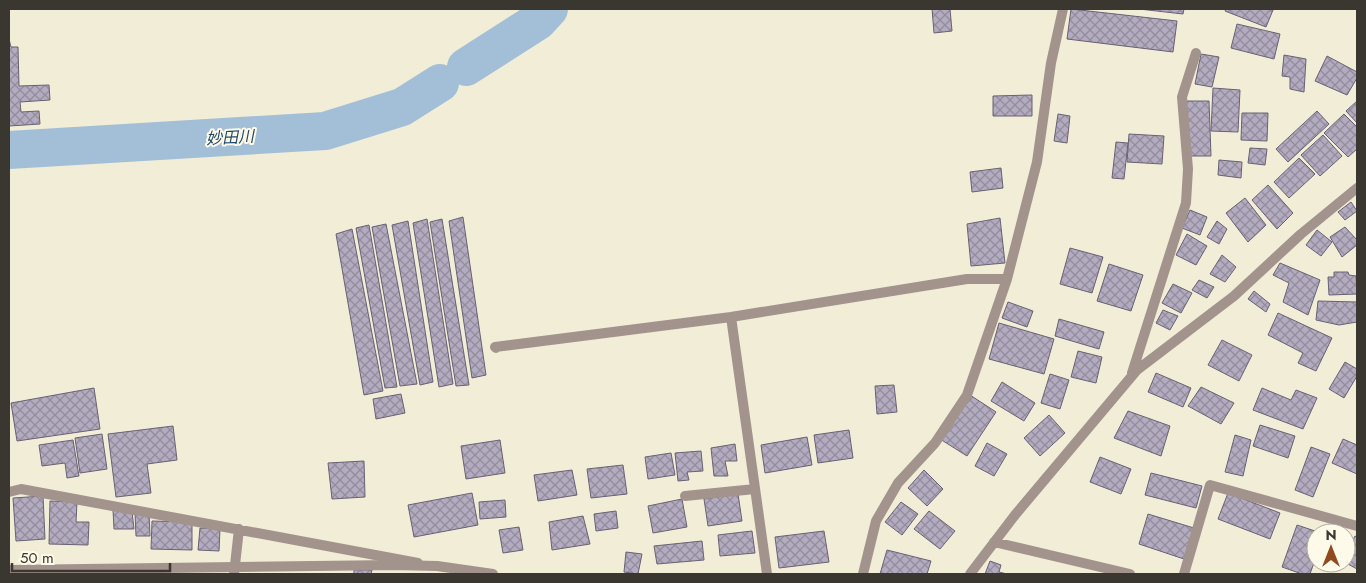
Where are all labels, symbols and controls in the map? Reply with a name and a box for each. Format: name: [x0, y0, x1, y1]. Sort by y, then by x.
water label: 妙田川: [205, 125, 257, 150]
north arrow: [1306, 523, 1356, 573]
text: N: [1325, 525, 1337, 545]
scale bar: [12, 540, 170, 572]
text: 50 m: [20, 547, 54, 569]

